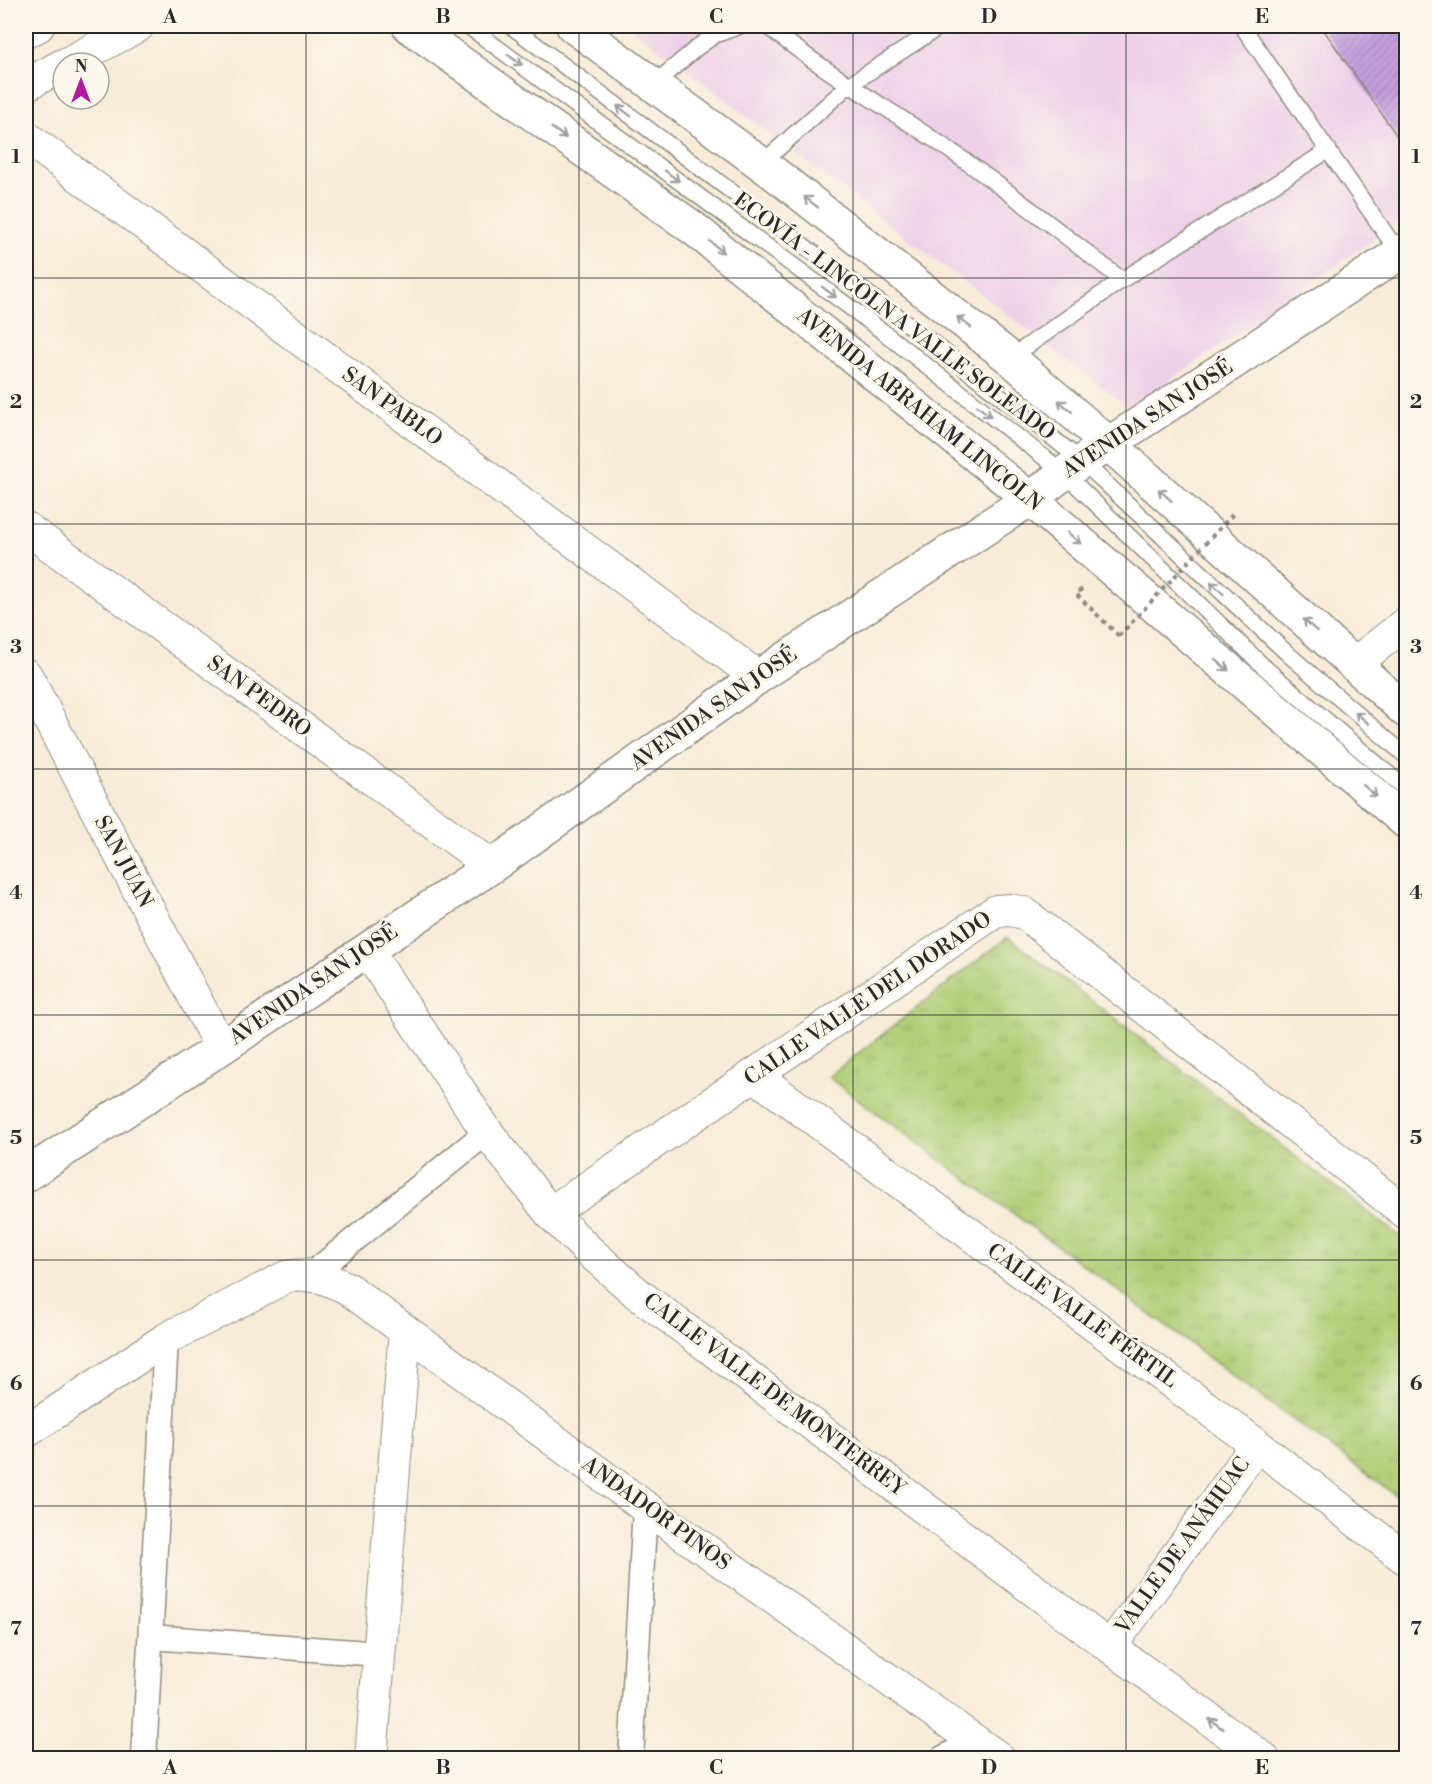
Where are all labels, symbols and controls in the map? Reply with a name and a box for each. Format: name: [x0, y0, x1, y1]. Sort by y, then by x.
text: A: [162, 5, 178, 30]
text: B: [435, 5, 451, 30]
text: C: [709, 5, 723, 30]
text: D: [981, 5, 997, 30]
text: E: [1255, 5, 1269, 30]
north arrow: [51, 51, 111, 111]
one-way arrow: [507, 54, 523, 66]
text: N: [75, 57, 88, 77]
one-way arrow: [617, 104, 633, 117]
one-way arrow: [551, 127, 567, 139]
text: 1: [11, 145, 21, 170]
text: 1: [1411, 145, 1421, 170]
one-way arrow: [664, 170, 680, 182]
street label: ECOVÍA - LINCOLN A VALLE SOLEADO: [728, 186, 1061, 447]
one-way arrow: [803, 195, 819, 208]
one-way arrow: [709, 241, 725, 254]
one-way arrow: [821, 285, 837, 298]
street label: AVENIDA ABRAHAM LINCOLN: [790, 302, 1047, 517]
one-way arrow: [957, 315, 973, 328]
street label: AVENIDA SAN JOSÉ: [1056, 353, 1238, 484]
street label: SAN PABLO: [337, 362, 447, 452]
text: 2: [10, 390, 22, 415]
text: 2: [1410, 390, 1422, 415]
one-way arrow: [1057, 399, 1073, 412]
one-way arrow: [976, 404, 992, 417]
one-way arrow: [1158, 488, 1173, 502]
one-way arrow: [1066, 531, 1082, 544]
one-way arrow: [1210, 581, 1225, 595]
one-way arrow: [1303, 618, 1318, 632]
text: 3: [10, 635, 22, 660]
text: 3: [1410, 635, 1422, 660]
street label: AVENIDA SAN JOSÉ: [624, 640, 802, 777]
street label: SAN PEDRO: [202, 651, 316, 743]
one-way arrow: [1214, 658, 1230, 671]
one-way arrow: [1355, 711, 1370, 725]
one-way arrow: [1362, 785, 1378, 798]
street label: SAN JUAN: [88, 812, 158, 913]
text: 4: [9, 881, 23, 906]
text: 4: [1409, 881, 1423, 906]
street label: CALLE VALLE DEL DORADO: [739, 906, 997, 1092]
street label: AVENIDA SAN JOSÉ: [223, 917, 403, 1052]
text: 5: [10, 1126, 22, 1151]
text: 5: [1410, 1126, 1422, 1151]
street label: CALLE VALLE FÉRTIL: [982, 1236, 1184, 1394]
street label: CALLE VALLE DE MONTERREY: [638, 1288, 911, 1503]
text: 6: [10, 1372, 23, 1397]
text: 6: [1410, 1372, 1423, 1397]
street label: ANDADOR PINOS: [576, 1451, 735, 1577]
street label: VALLE DE ANÁHUAC: [1108, 1451, 1256, 1640]
text: 7: [10, 1617, 22, 1642]
text: 7: [1410, 1617, 1422, 1642]
one-way arrow: [1209, 1718, 1225, 1730]
text: A: [162, 1756, 178, 1781]
text: B: [435, 1756, 451, 1781]
text: C: [709, 1756, 723, 1781]
text: D: [981, 1756, 997, 1781]
text: E: [1255, 1756, 1269, 1781]

